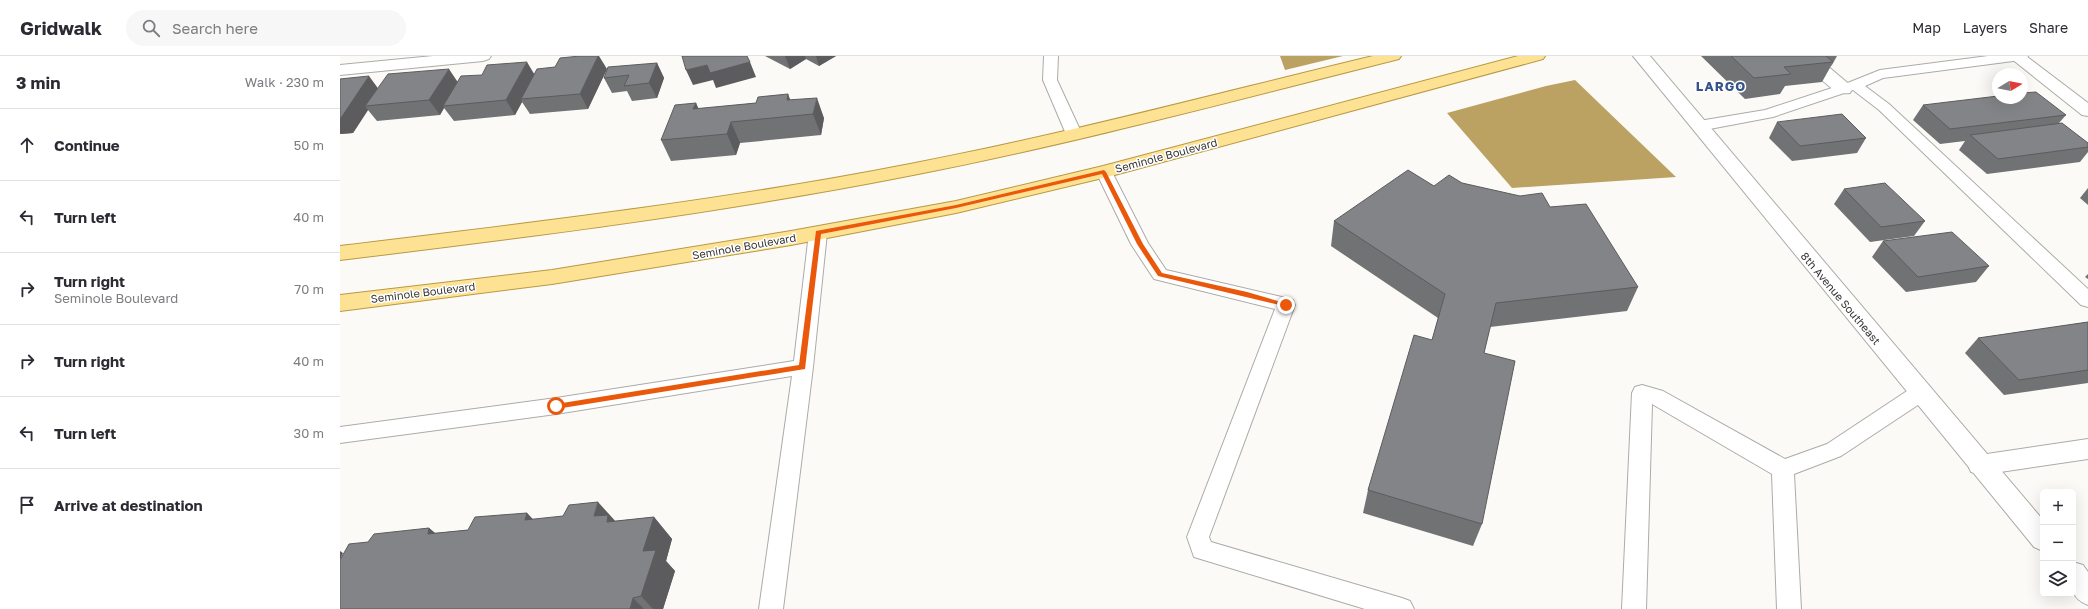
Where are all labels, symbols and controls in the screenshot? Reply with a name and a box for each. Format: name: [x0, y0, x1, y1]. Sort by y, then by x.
search box: [126, 10, 406, 46]
text: Gridwalk: [20, 16, 102, 39]
icon: search: [140, 17, 162, 39]
text: Search here: [172, 19, 258, 37]
text: Map: [1912, 19, 1941, 36]
text: Layers: [1963, 19, 2007, 36]
text: Share: [2029, 19, 2068, 36]
north arrow: [1992, 68, 2028, 104]
text: 3 min: [16, 72, 60, 93]
text: Walk · 230 m: [245, 74, 324, 90]
district label: LARGO: [1696, 78, 1746, 94]
icon: ahead: [16, 134, 38, 156]
street label: Seminole Boulevard: [1114, 135, 1218, 175]
text: Continue: [54, 136, 120, 154]
text: 50 m: [294, 137, 324, 153]
icon: left: [16, 206, 38, 228]
text: Turn left: [54, 208, 116, 226]
text: 40 m: [293, 209, 324, 225]
street label: Seminole Boulevard: [691, 230, 797, 262]
street label: 8th Avenue Southeast: [1799, 249, 1883, 347]
text: Turn right: [54, 272, 125, 290]
icon: right: [16, 278, 38, 300]
street label: Seminole Boulevard: [370, 279, 476, 305]
text: 70 m: [294, 281, 324, 297]
text: Seminole Boulevard: [54, 290, 178, 306]
route end: [1277, 296, 1295, 314]
icon: right: [16, 350, 38, 372]
text: Turn right: [54, 352, 125, 370]
text: 40 m: [293, 353, 324, 369]
route start: [547, 397, 565, 415]
icon: left: [16, 422, 38, 444]
text: Turn left: [54, 424, 116, 442]
text: 30 m: [294, 425, 324, 441]
map controls: [2040, 489, 2076, 597]
button: +: [2040, 489, 2076, 525]
icon: arrive: [16, 494, 38, 516]
text: Arrive at destination: [54, 496, 203, 514]
button: −: [2040, 525, 2076, 561]
button: layers: [2040, 561, 2076, 597]

